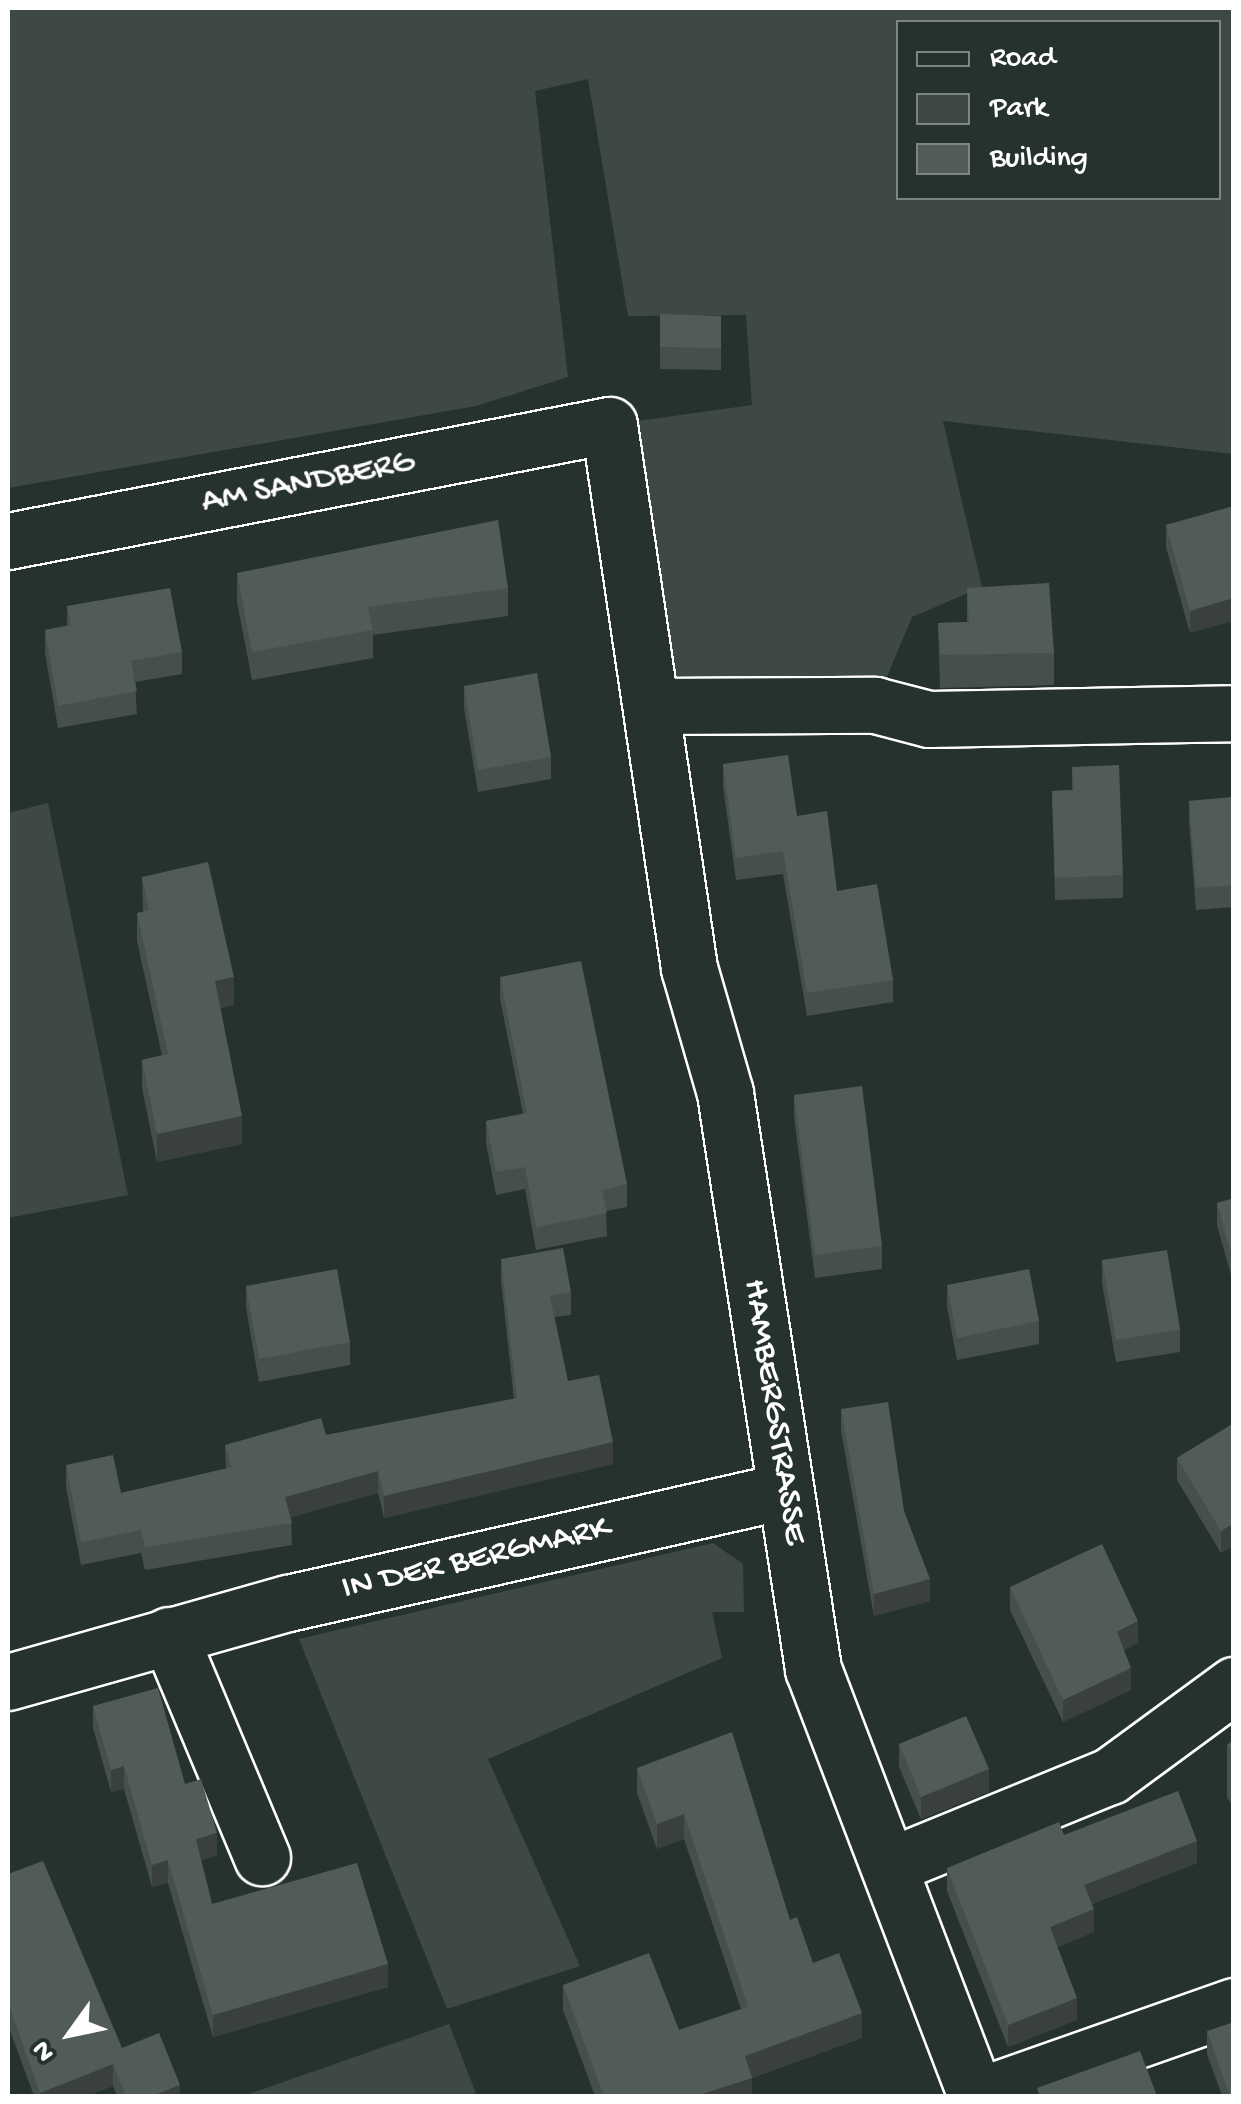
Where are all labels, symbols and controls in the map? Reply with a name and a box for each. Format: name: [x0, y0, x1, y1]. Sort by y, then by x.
legend: [896, 20, 1221, 200]
text: Road: [990, 42, 1056, 77]
text: Park: [990, 92, 1047, 127]
text: Building: [990, 142, 1088, 177]
street label: AM SANDBERG: [198, 442, 418, 524]
street label: HAMBERGSTRASSE: [731, 1276, 815, 1548]
street label: IN DER BERGMARK: [338, 1509, 614, 1611]
north arrow: [20, 1984, 120, 2084]
text: N: [26, 2034, 63, 2067]

